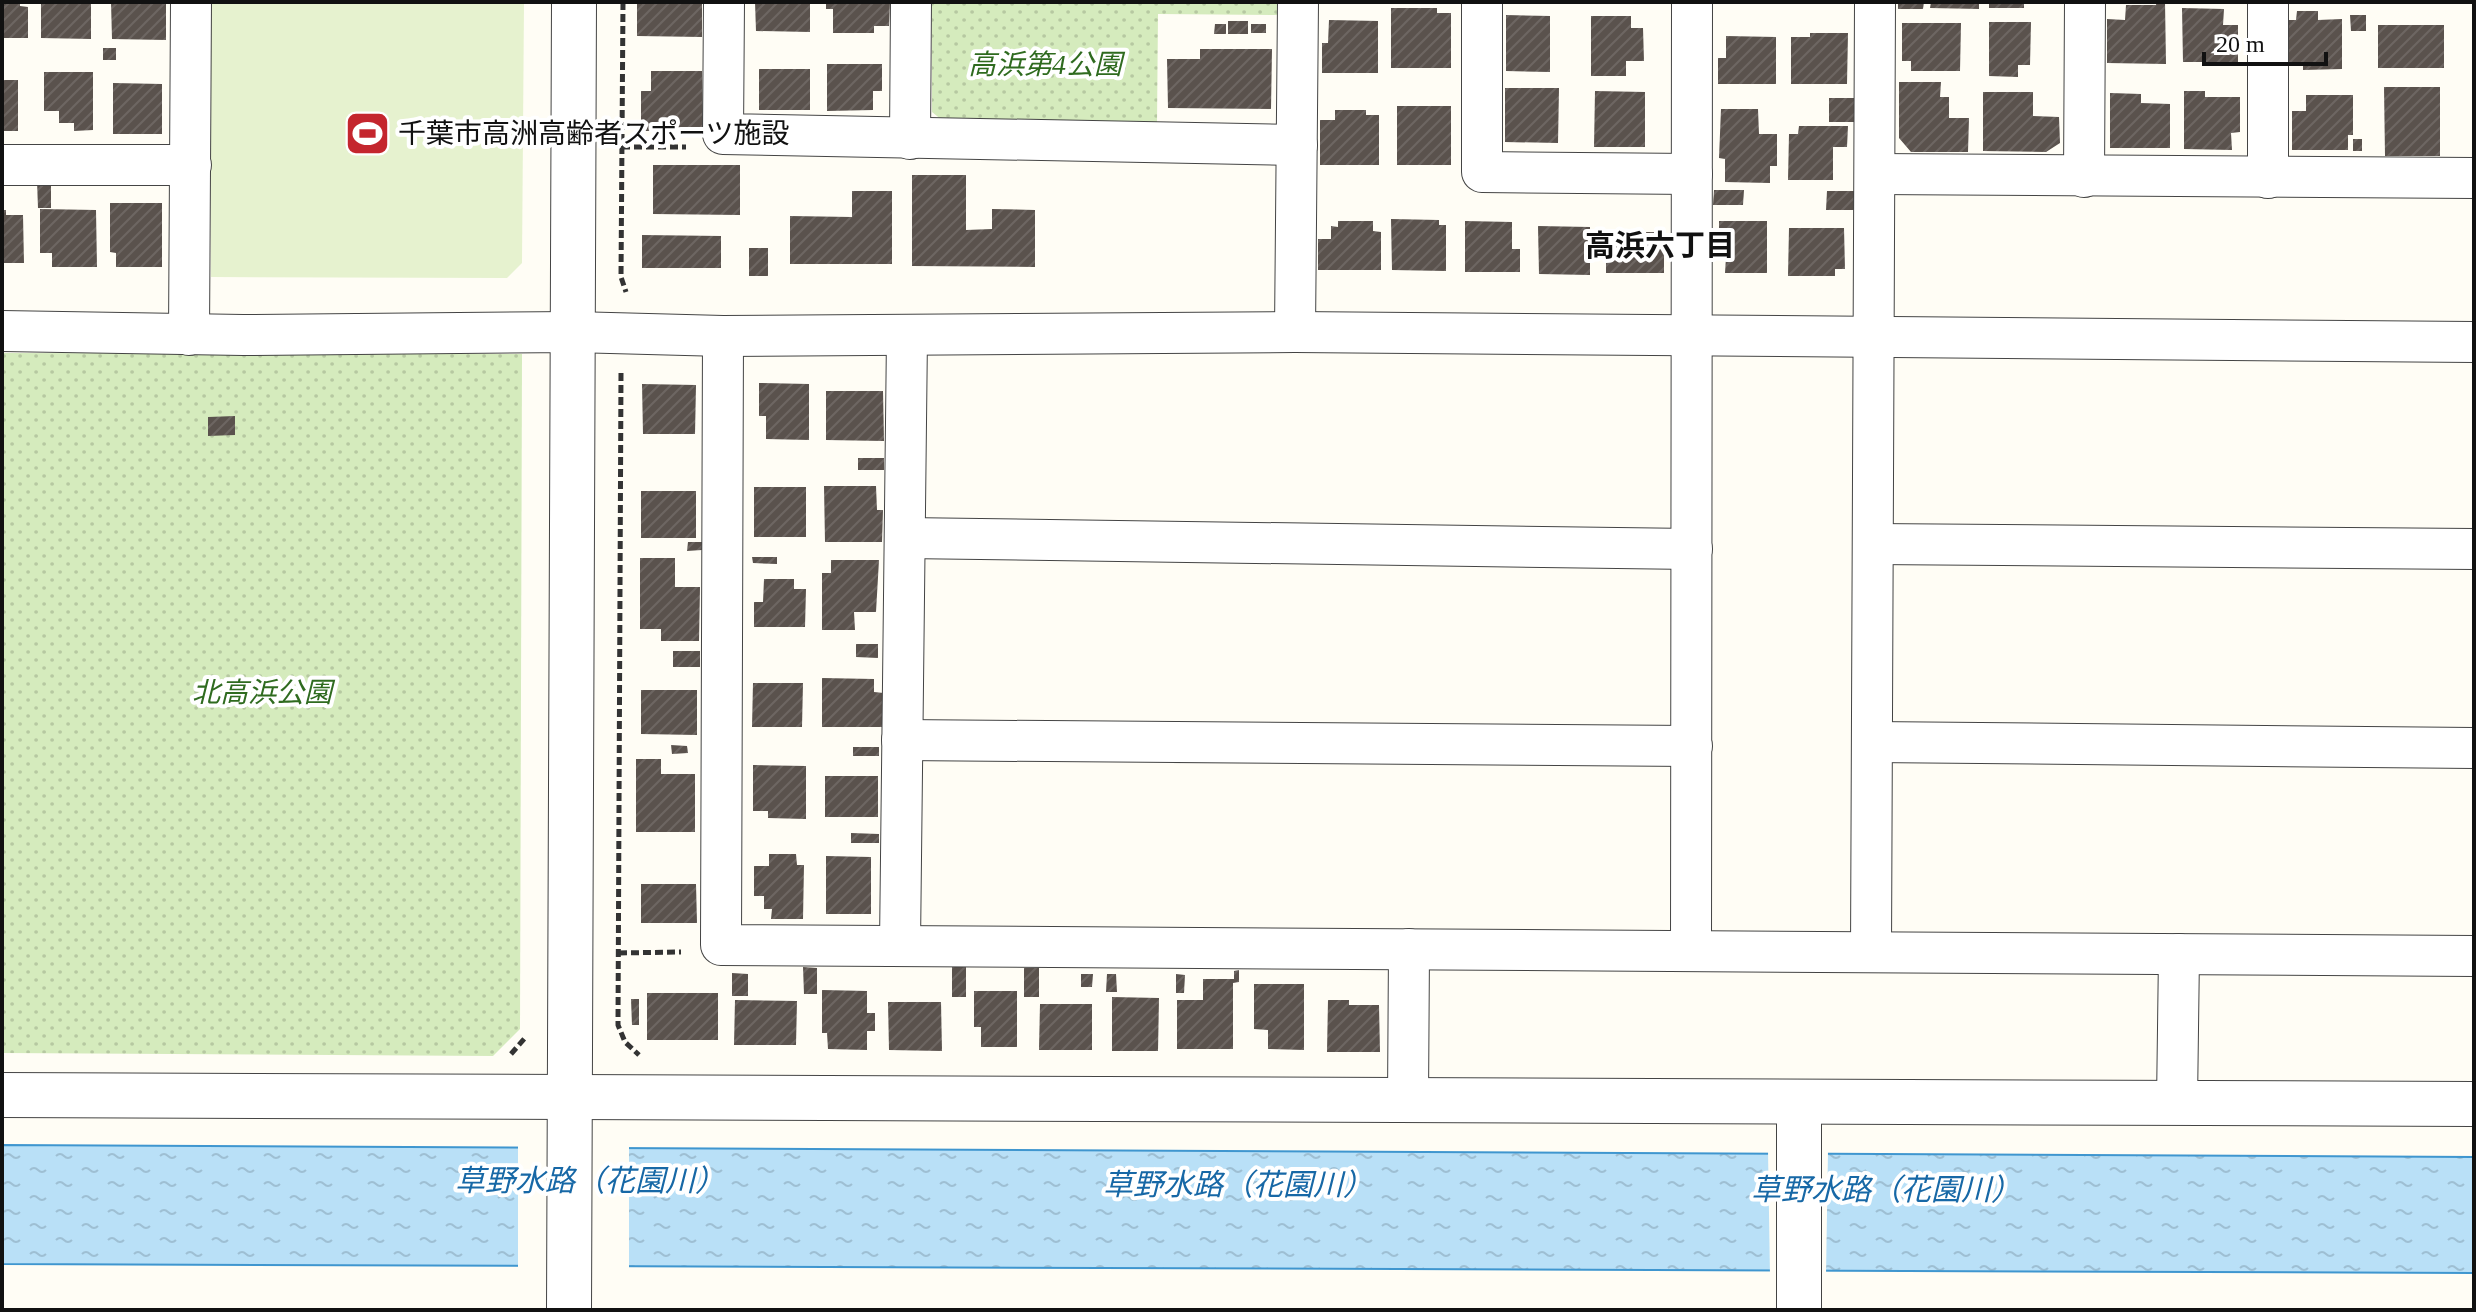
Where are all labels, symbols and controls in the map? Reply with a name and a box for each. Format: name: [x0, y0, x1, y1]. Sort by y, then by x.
scale bar: [2204, 16, 2326, 66]
text: 20 m: [2216, 31, 2265, 57]
park label: 高浜第4公園: [968, 49, 1126, 80]
sports icon: 千葉市高洲高齢者スポーツ施設: [343, 109, 391, 157]
place label: 千葉市高洲高齢者スポーツ施設: [398, 118, 789, 149]
district label: 高浜六丁目: [1585, 229, 1735, 262]
park label: 北高浜公園: [192, 677, 336, 708]
water label: 草野水路（花園川）: [455, 1164, 725, 1197]
water label: 草野水路（花園川）: [1103, 1168, 1373, 1201]
water label: 草野水路（花園川）: [1751, 1173, 2021, 1206]

